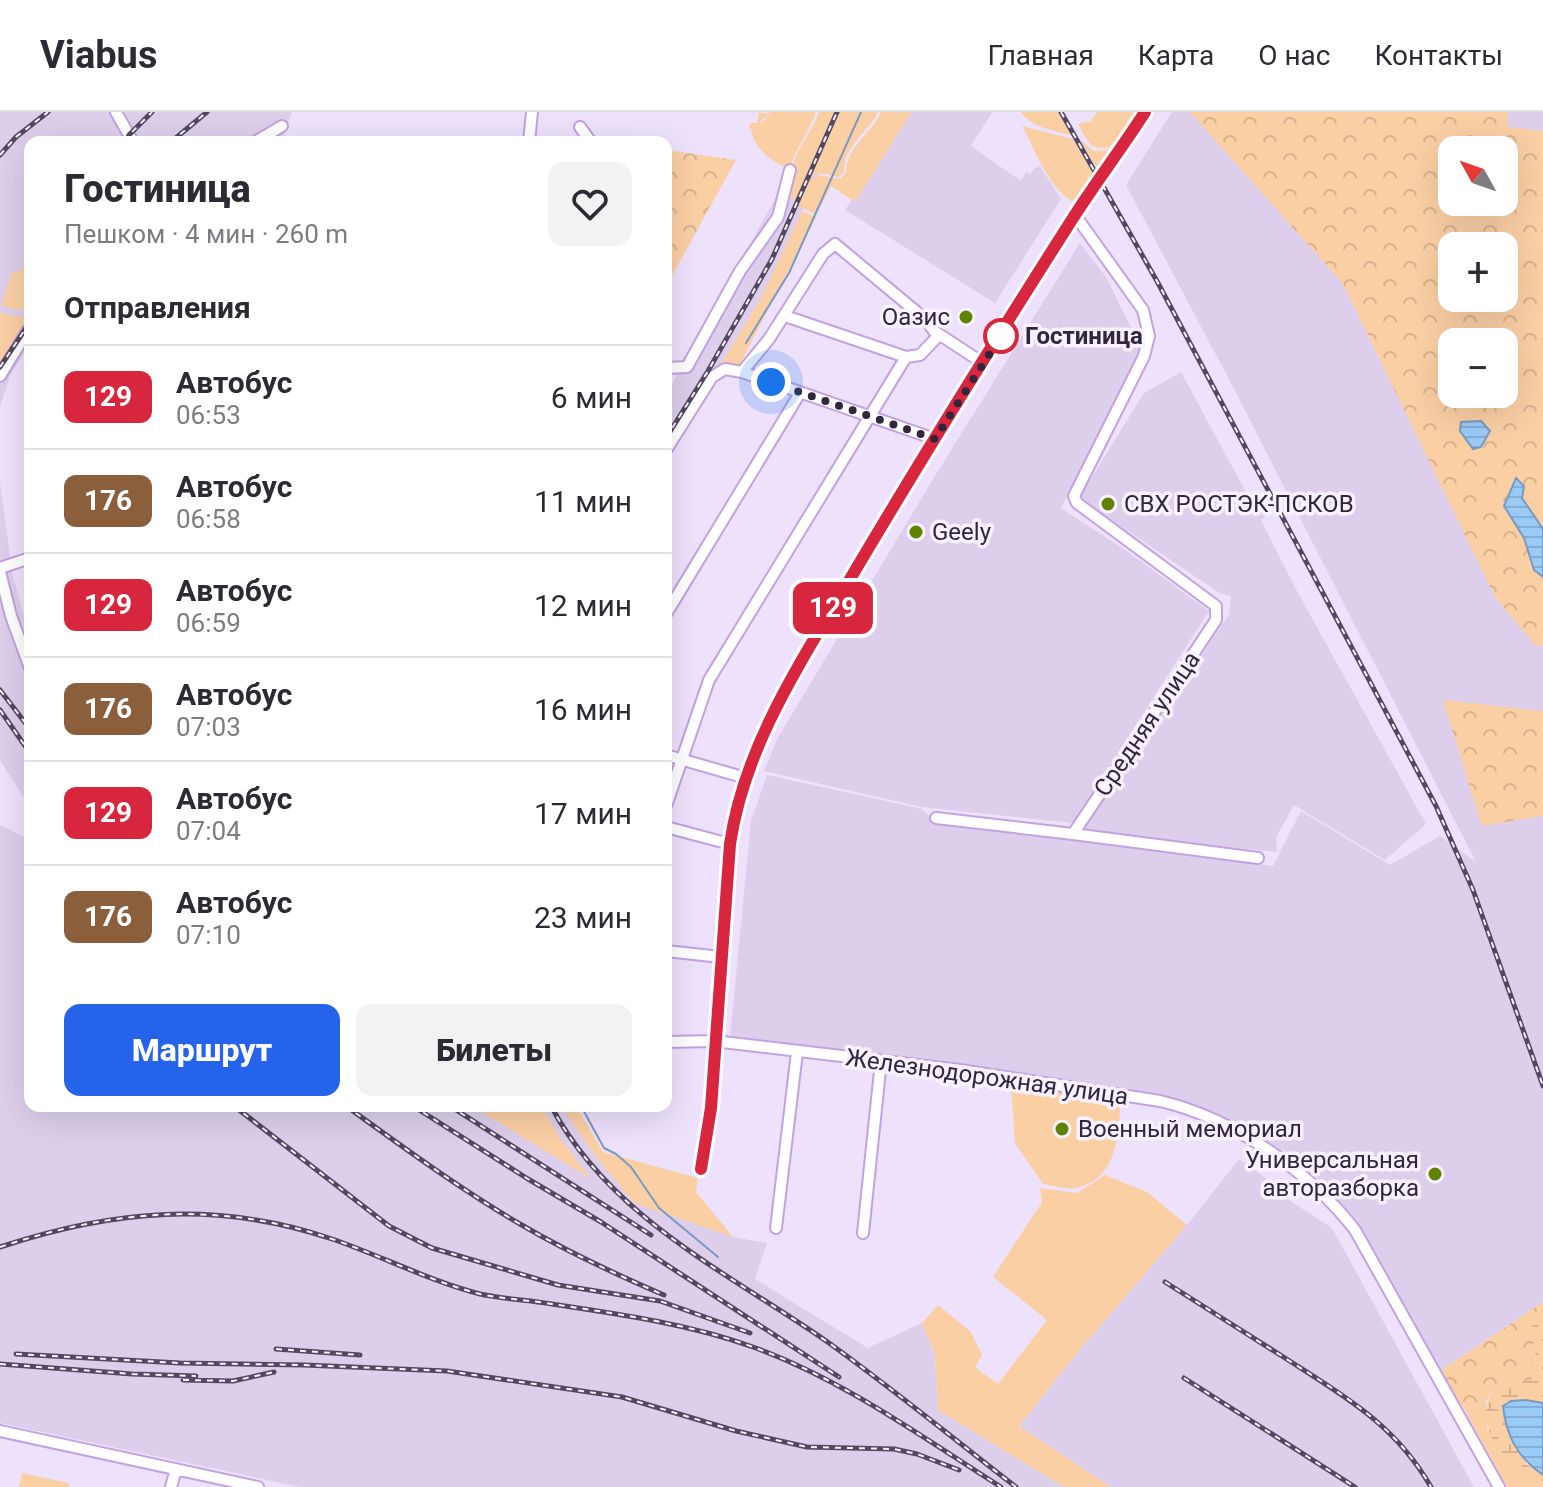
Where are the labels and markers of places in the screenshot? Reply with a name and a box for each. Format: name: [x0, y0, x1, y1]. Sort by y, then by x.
place label: Оазис: [882, 303, 950, 331]
marker: Оазис: [957, 308, 975, 326]
marker: Гостиница: [984, 319, 1018, 353]
place label: Гостиница: [1025, 322, 1143, 350]
place label: СВХ РОСТЭК-ПСКОВ: [1124, 490, 1354, 518]
marker: СВХ РОСТЭК-ПСКОВ: [1099, 495, 1117, 513]
place label: Geely: [932, 518, 992, 546]
marker: Geely: [907, 523, 925, 541]
place label: Военный мемориал: [1078, 1115, 1302, 1143]
marker: Военный мемориал: [1053, 1120, 1071, 1138]
place label: Универсальная авторазборка: [1245, 1146, 1419, 1202]
marker: Универсальная авторазборка: [1426, 1165, 1444, 1183]

